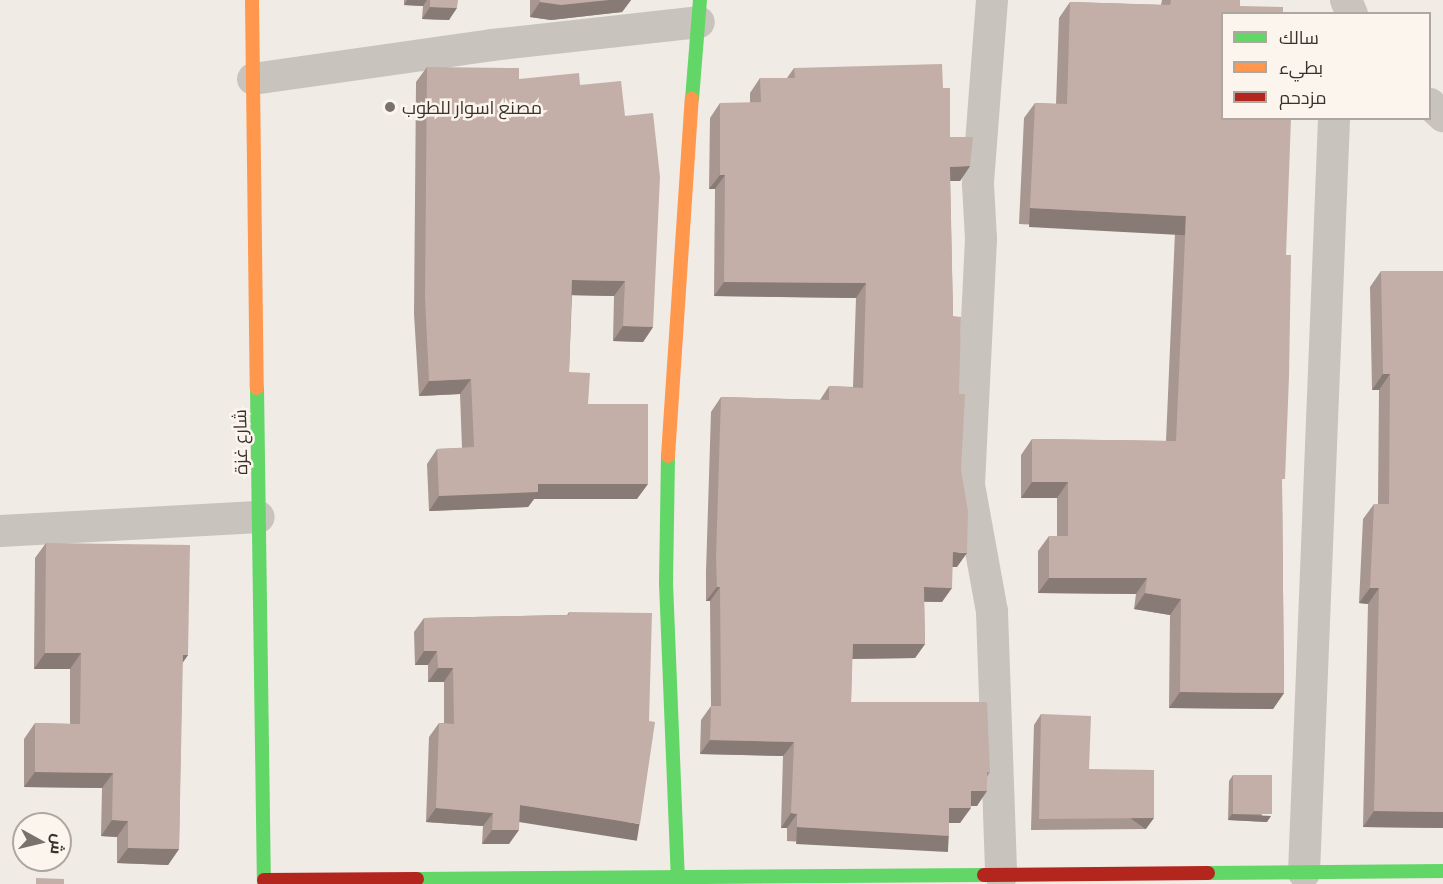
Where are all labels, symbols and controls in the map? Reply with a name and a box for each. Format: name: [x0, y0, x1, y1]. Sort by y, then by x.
legend: [1221, 12, 1431, 120]
text: سالك: [1279, 27, 1319, 47]
text: بطيء: [1279, 57, 1323, 77]
text: مزدحم: [1279, 87, 1327, 107]
place label: مصنع اسوار للطوب: [402, 96, 542, 118]
marker: مصنع اسوار للطوب: [383, 100, 397, 114]
street label: شارع غزة: [229, 409, 251, 475]
north arrow: [12, 812, 72, 872]
text: ش: [48, 833, 68, 856]

